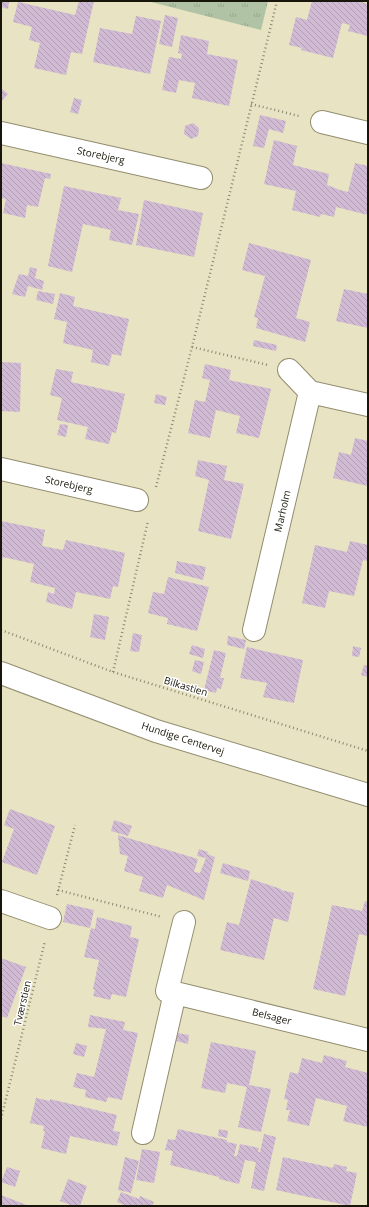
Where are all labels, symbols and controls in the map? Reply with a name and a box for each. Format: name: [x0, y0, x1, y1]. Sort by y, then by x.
street label: Storebjerg: [76, 143, 127, 167]
street label: Storebjerg: [44, 472, 95, 496]
street label: Marholm: [270, 489, 294, 533]
street label: Bilkastien: [162, 673, 210, 699]
street label: Hundige Centervej: [140, 718, 226, 758]
street label: Tværstien: [10, 979, 34, 1027]
street label: Belsager: [251, 1004, 293, 1028]

